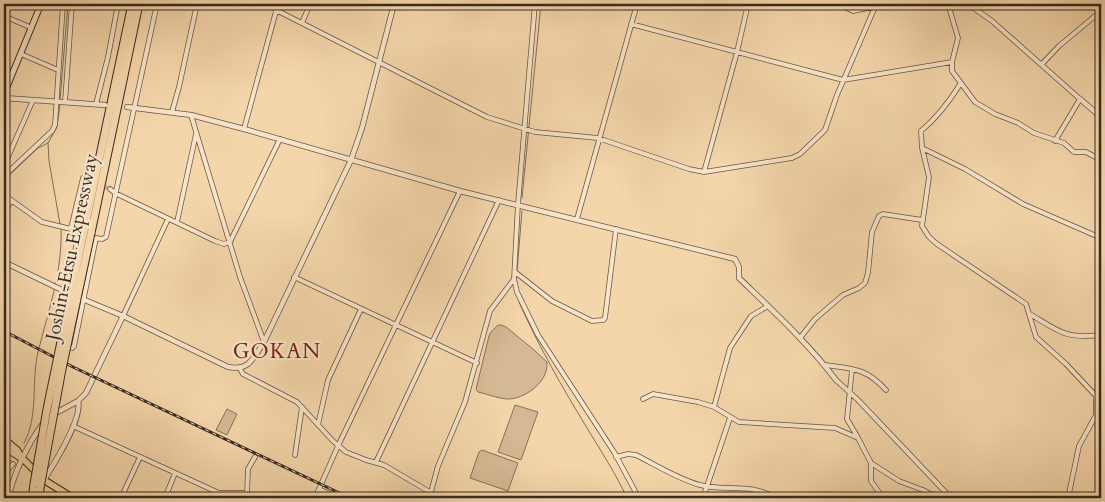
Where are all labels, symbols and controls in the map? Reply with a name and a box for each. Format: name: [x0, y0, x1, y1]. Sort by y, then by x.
street label: Joshin-Etsu Expressway: [39, 151, 105, 346]
district label: GOKAN: [233, 337, 321, 366]

